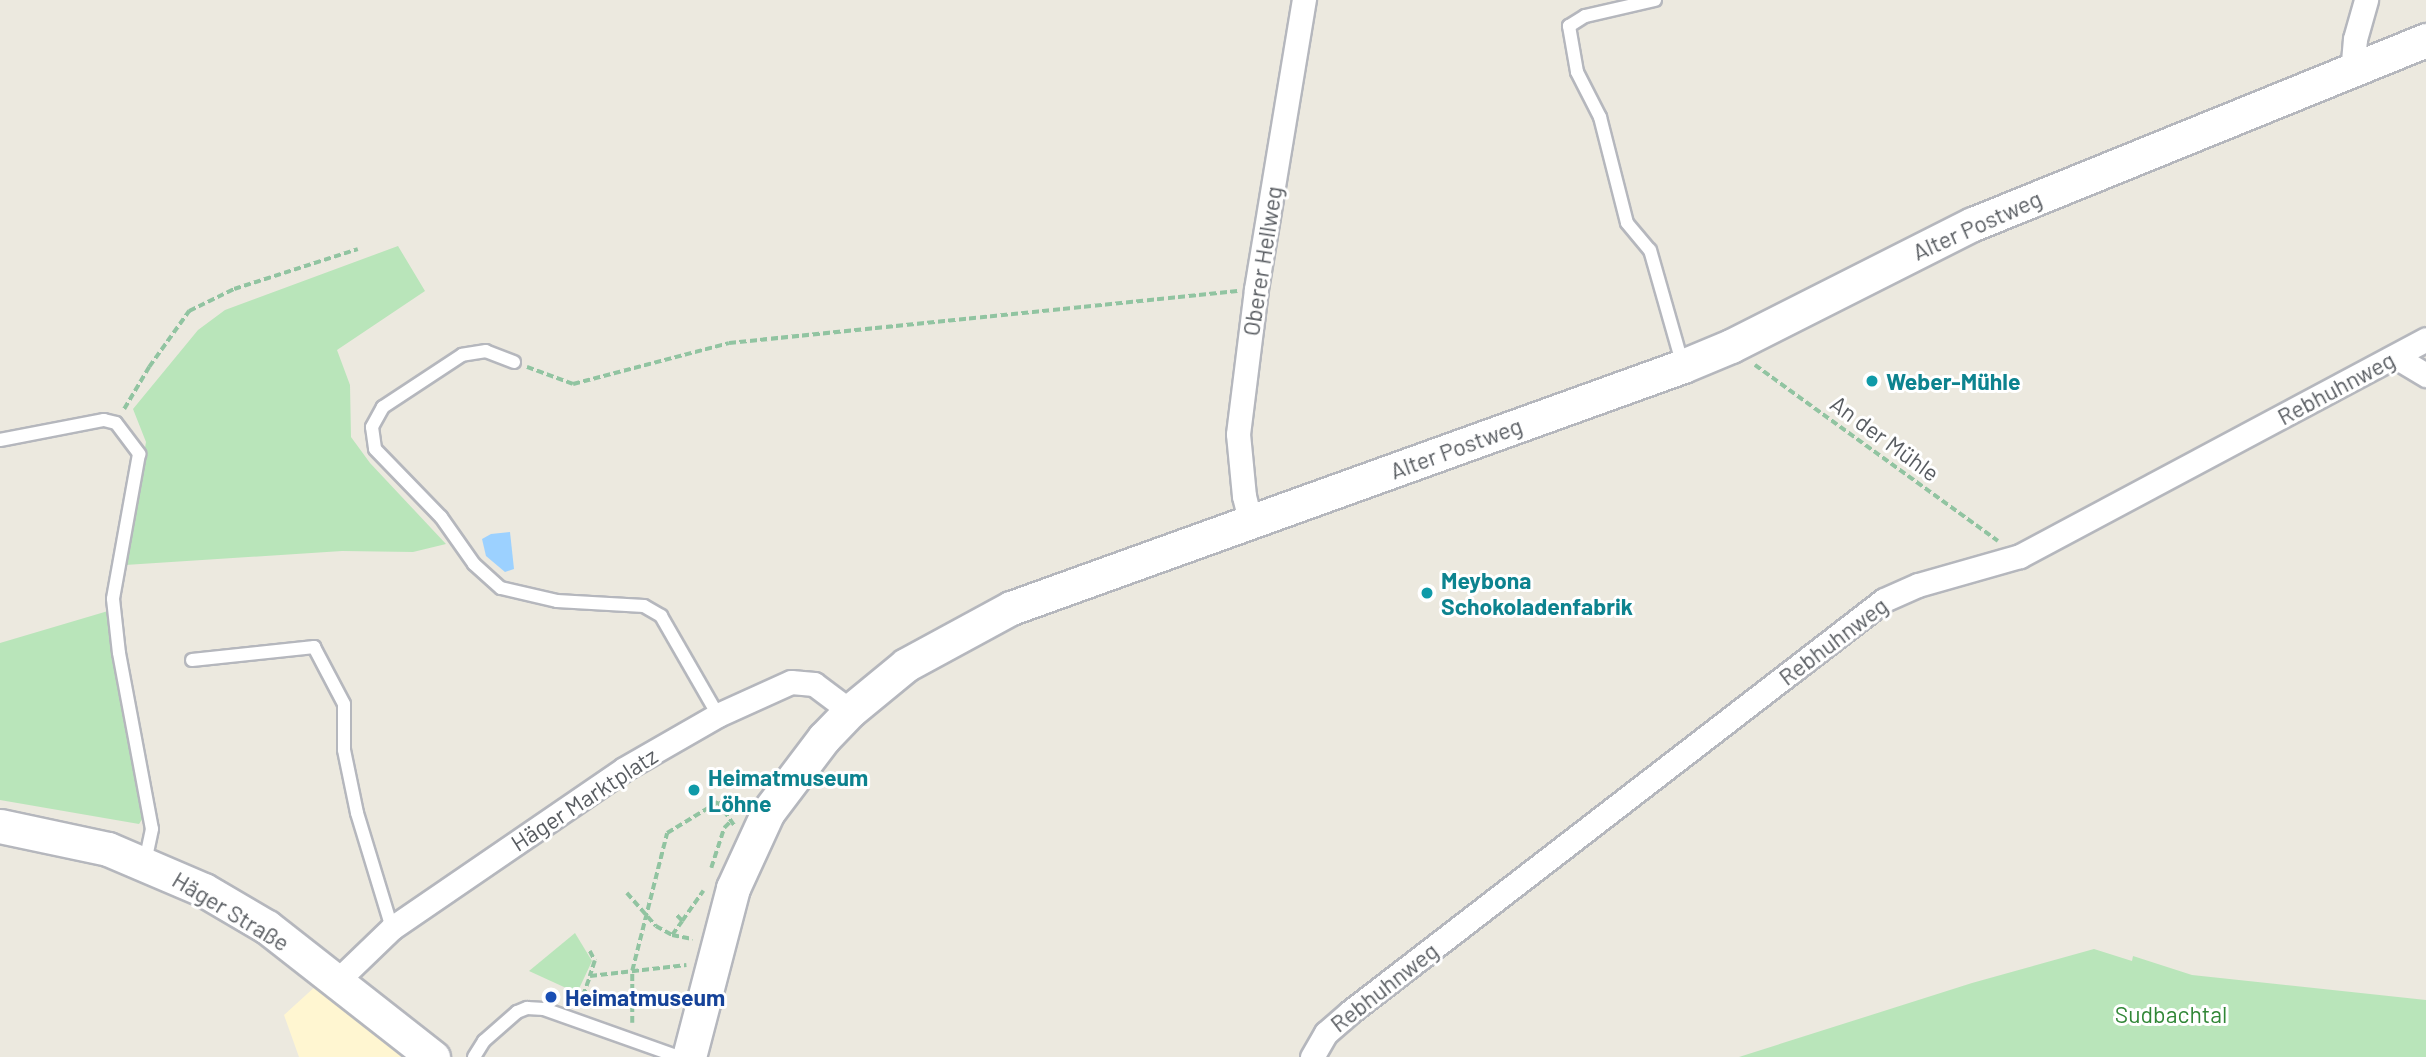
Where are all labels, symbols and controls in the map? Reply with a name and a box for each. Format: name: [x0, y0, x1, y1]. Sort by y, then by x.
street label: Oberer Hellweg: [1237, 184, 1287, 338]
street label: Alter Postweg: [1908, 184, 2046, 266]
street label: Rebhuhnweg: [2273, 346, 2399, 430]
place label: Weber-Mühle: [1886, 367, 2021, 395]
marker: Weber-Mühle: [1864, 373, 1880, 389]
street label: An der Mühle: [1825, 389, 1945, 487]
street label: Alter Postweg: [1386, 411, 1526, 485]
place label: Meybona Schokoladenfabrik: [1441, 566, 1633, 620]
marker: Meybona Schokoladenfabrik: [1419, 585, 1435, 601]
street label: Rebhuhnweg: [1773, 591, 1893, 691]
street label: Häger Marktplatz: [506, 741, 662, 857]
place label: Heimatmuseum Löhne: [708, 763, 868, 817]
marker: Heimatmuseum Löhne: [686, 782, 702, 798]
street label: Häger Straße: [168, 865, 294, 957]
street label: Rebhuhnweg: [1325, 936, 1443, 1038]
place label: Heimatmuseum: [565, 983, 725, 1011]
marker: Heimatmuseum: [543, 989, 559, 1005]
park label: Sudbachtal: [2115, 1000, 2227, 1028]

